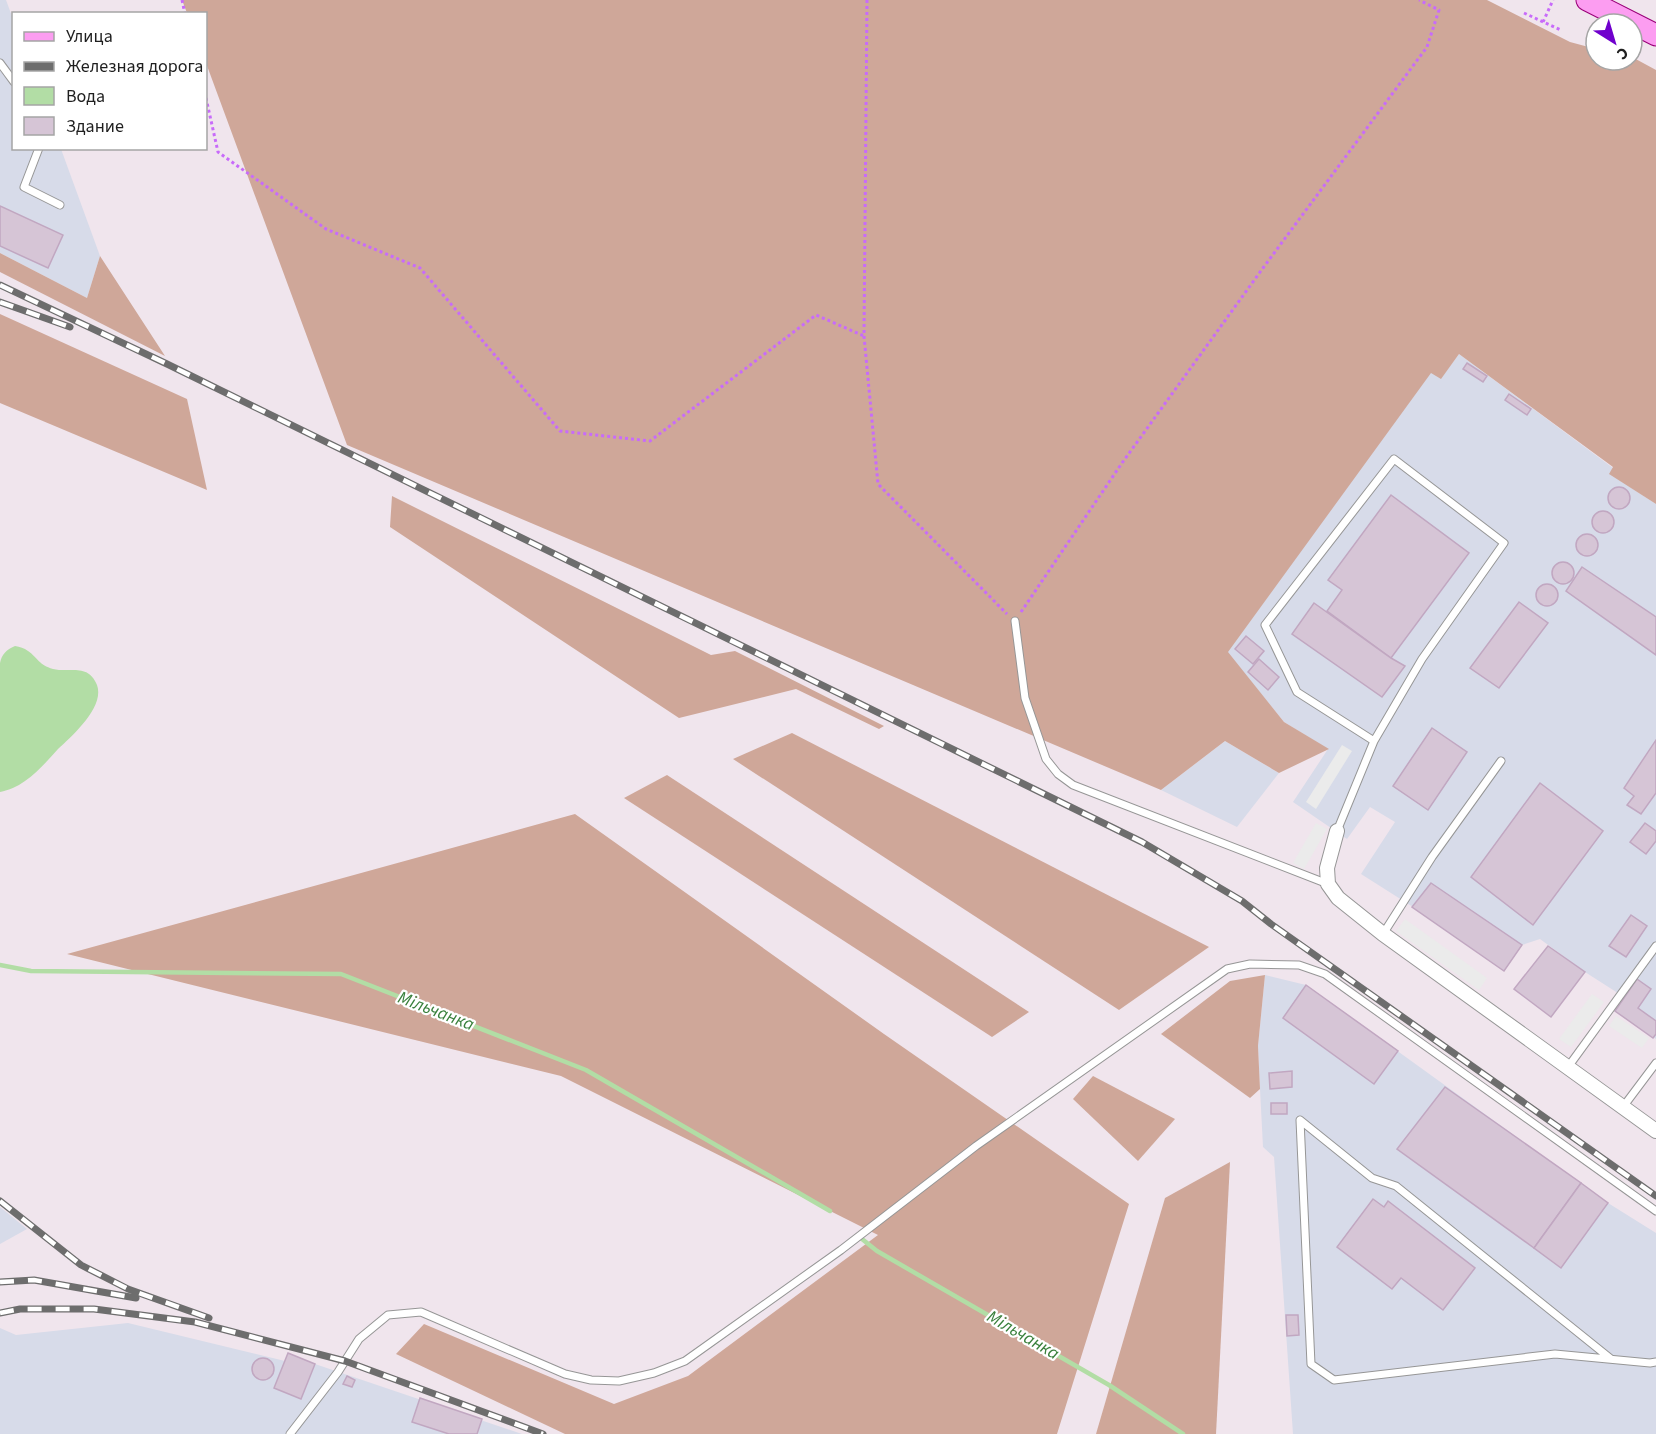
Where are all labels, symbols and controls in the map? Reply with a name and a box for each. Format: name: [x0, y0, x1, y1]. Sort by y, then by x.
legend: [12, 12, 207, 150]
north arrow: [1584, 12, 1644, 72]
text: Улица: [66, 24, 113, 49]
text: С: [1612, 42, 1633, 65]
text: Железная дорога: [66, 54, 203, 79]
text: Вода: [66, 84, 105, 109]
text: Здание: [66, 114, 124, 139]
water label: Мільчанка: [394, 985, 478, 1037]
water label: Мільчанка: [982, 1304, 1064, 1366]

